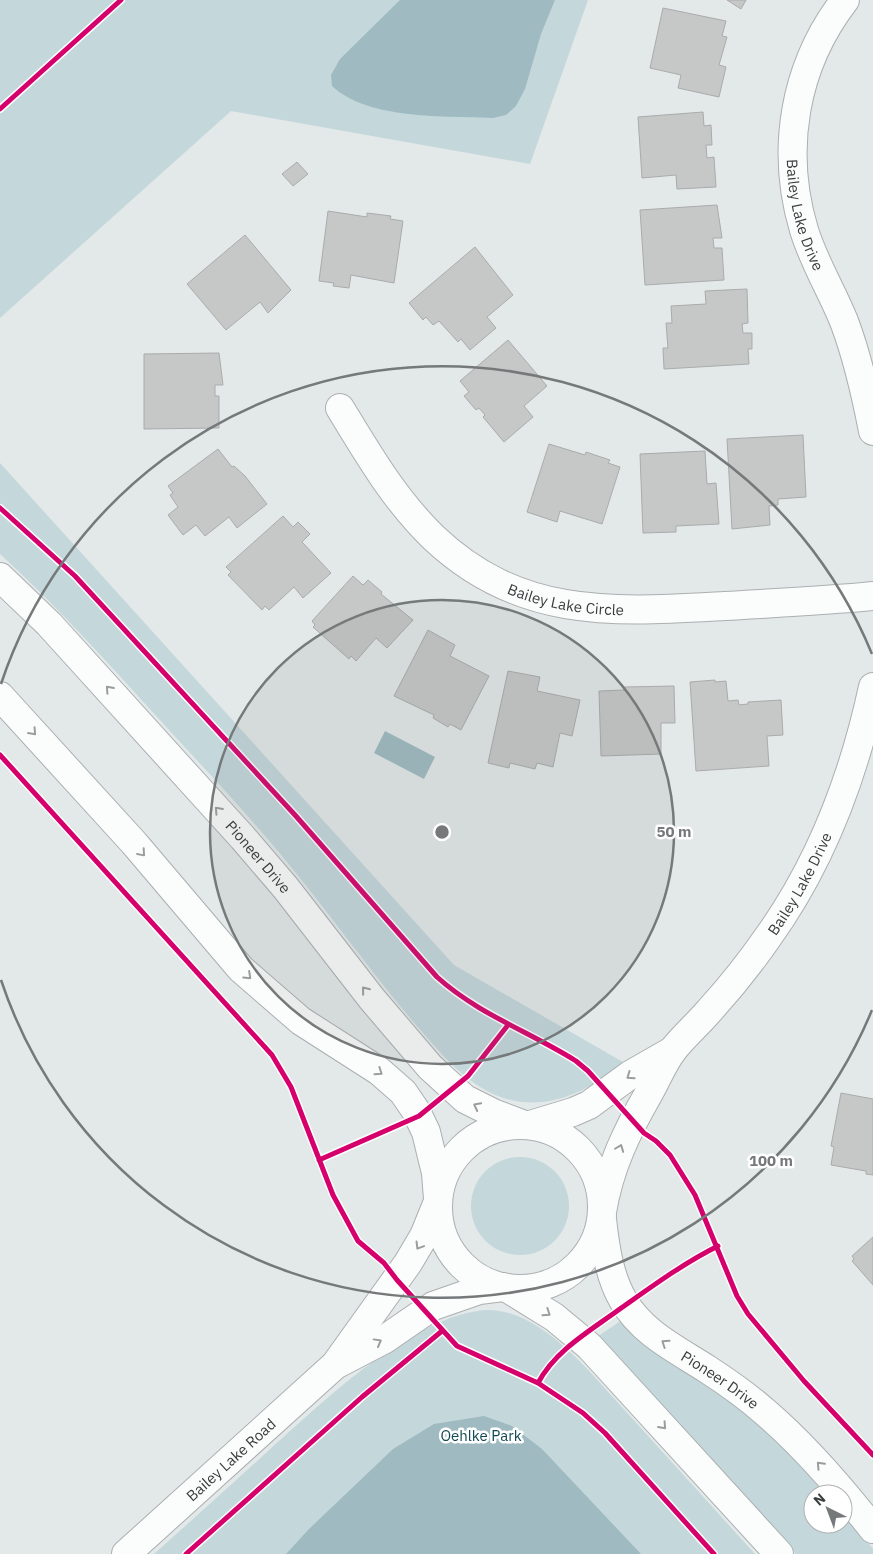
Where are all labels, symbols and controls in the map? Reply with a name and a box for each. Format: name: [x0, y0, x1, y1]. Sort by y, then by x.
street label: Bailey Lake Drive: [783, 159, 828, 274]
street label: Bailey Lake Circle: [505, 579, 624, 619]
one-way arrow: [105, 686, 114, 695]
one-way arrow: [27, 727, 36, 736]
one-way arrow: [215, 806, 224, 815]
street label: Pioneer Drive: [222, 816, 295, 897]
text: 50 m: [657, 822, 691, 841]
centre of rings: [433, 823, 451, 841]
street label: Bailey Lake Drive: [763, 829, 835, 938]
one-way arrow: [136, 847, 145, 856]
one-way arrow: [243, 970, 252, 979]
one-way arrow: [362, 987, 370, 996]
one-way arrow: [374, 1065, 383, 1075]
one-way arrow: [626, 1070, 636, 1079]
one-way arrow: [473, 1102, 482, 1112]
one-way arrow: [614, 1144, 624, 1153]
text: 100 m: [749, 1151, 793, 1170]
one-way arrow: [415, 1240, 425, 1249]
one-way arrow: [542, 1307, 551, 1316]
one-way arrow: [373, 1338, 382, 1348]
one-way arrow: [661, 1340, 671, 1349]
street label: Pioneer Drive: [678, 1346, 763, 1413]
street label: Bailey Lake Road: [182, 1414, 279, 1505]
one-way arrow: [657, 1421, 666, 1430]
park label: Oehlke Park: [440, 1426, 522, 1445]
one-way arrow: [817, 1461, 826, 1470]
north arrow: [803, 1484, 853, 1534]
text: N: [810, 1489, 829, 1509]

